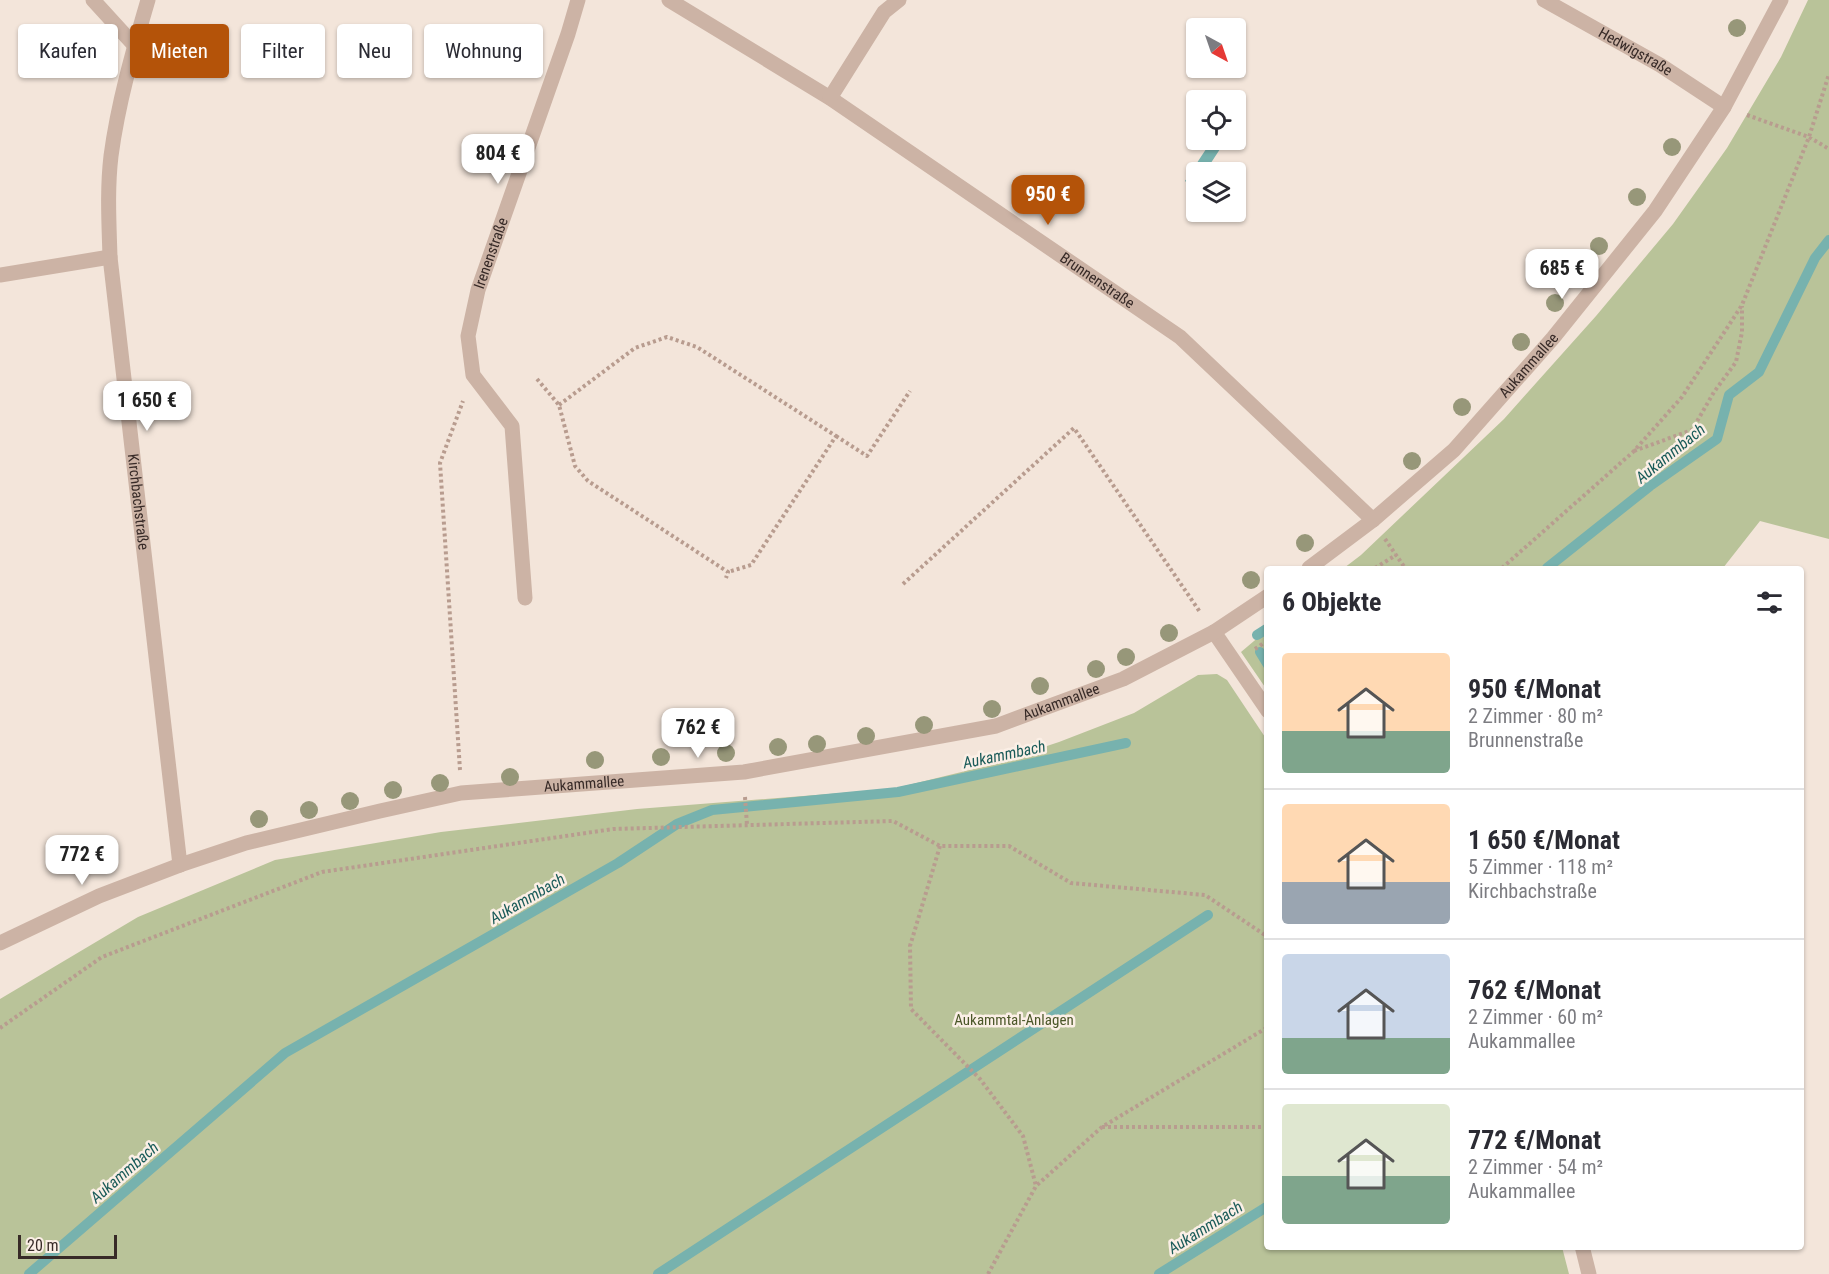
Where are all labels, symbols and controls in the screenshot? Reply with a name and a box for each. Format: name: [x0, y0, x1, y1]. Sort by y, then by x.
north arrow: [1186, 18, 1246, 78]
map controls: [1186, 18, 1246, 222]
street label: Hedwigstraße: [1595, 23, 1676, 80]
chip: Kaufen: [18, 24, 118, 78]
chip: Mieten: [130, 24, 229, 78]
chip: Filter: [241, 24, 325, 78]
chip: Neu: [337, 24, 412, 78]
chip: Wohnung: [424, 24, 543, 78]
button: locate: [1186, 90, 1246, 150]
pin: 804 €: [456, 134, 540, 185]
text: 804 €: [475, 141, 521, 165]
button: layers: [1186, 162, 1246, 222]
pin: 950 €: [1006, 175, 1090, 226]
text: 950 €: [1025, 182, 1071, 206]
street label: Irenenstraße: [470, 215, 512, 291]
street label: Brunnenstraße: [1056, 249, 1138, 312]
pin: 685 €: [1520, 249, 1604, 300]
text: 685 €: [1539, 256, 1585, 280]
street label: Aukammallee: [1495, 329, 1562, 402]
pin: 1 650 €: [92, 381, 202, 432]
text: 1 650 €: [117, 388, 177, 412]
water label: Aukammbach: [1631, 420, 1709, 488]
street label: Kirchbachstraße: [124, 453, 153, 551]
icon: filters: [1753, 586, 1786, 619]
text: 6 Objekte: [1282, 587, 1381, 617]
text: 950 €/Monat: [1468, 674, 1601, 704]
icon: home: [1330, 677, 1402, 749]
street label: Aukammallee: [1020, 679, 1102, 724]
text: 2 Zimmer · 80 m²: [1468, 704, 1603, 728]
pin: 762 €: [656, 708, 740, 759]
text: 762 €: [675, 715, 721, 739]
text: Brunnenstraße: [1468, 728, 1583, 752]
water label: Aukammbach: [960, 736, 1047, 773]
street label: Aukammallee: [543, 772, 625, 796]
text: 1 650 €/Monat: [1468, 825, 1620, 855]
icon: home: [1330, 828, 1402, 900]
pin: 772 €: [40, 835, 124, 886]
text: 772 €: [59, 842, 105, 866]
text: 5 Zimmer · 118 m²: [1468, 855, 1613, 879]
water label: Aukammbach: [485, 869, 568, 928]
text: Kirchbachstraße: [1468, 879, 1597, 903]
text: 762 €/Monat: [1468, 975, 1601, 1005]
icon: home: [1330, 978, 1402, 1050]
text: 2 Zimmer · 60 m²: [1468, 1005, 1603, 1029]
park label: Aukammtal-Anlagen: [954, 1011, 1074, 1029]
text: Aukammallee: [1468, 1029, 1575, 1053]
text: 772 €/Monat: [1468, 1125, 1601, 1155]
icon: home: [1330, 1128, 1402, 1200]
water label: Aukammbach: [86, 1138, 162, 1208]
text: 2 Zimmer · 54 m²: [1468, 1155, 1603, 1179]
text: Aukammallee: [1468, 1179, 1575, 1203]
water label: Aukammbach: [1164, 1197, 1246, 1258]
scale bar: [18, 1232, 117, 1260]
text: 20 m: [27, 1236, 59, 1255]

